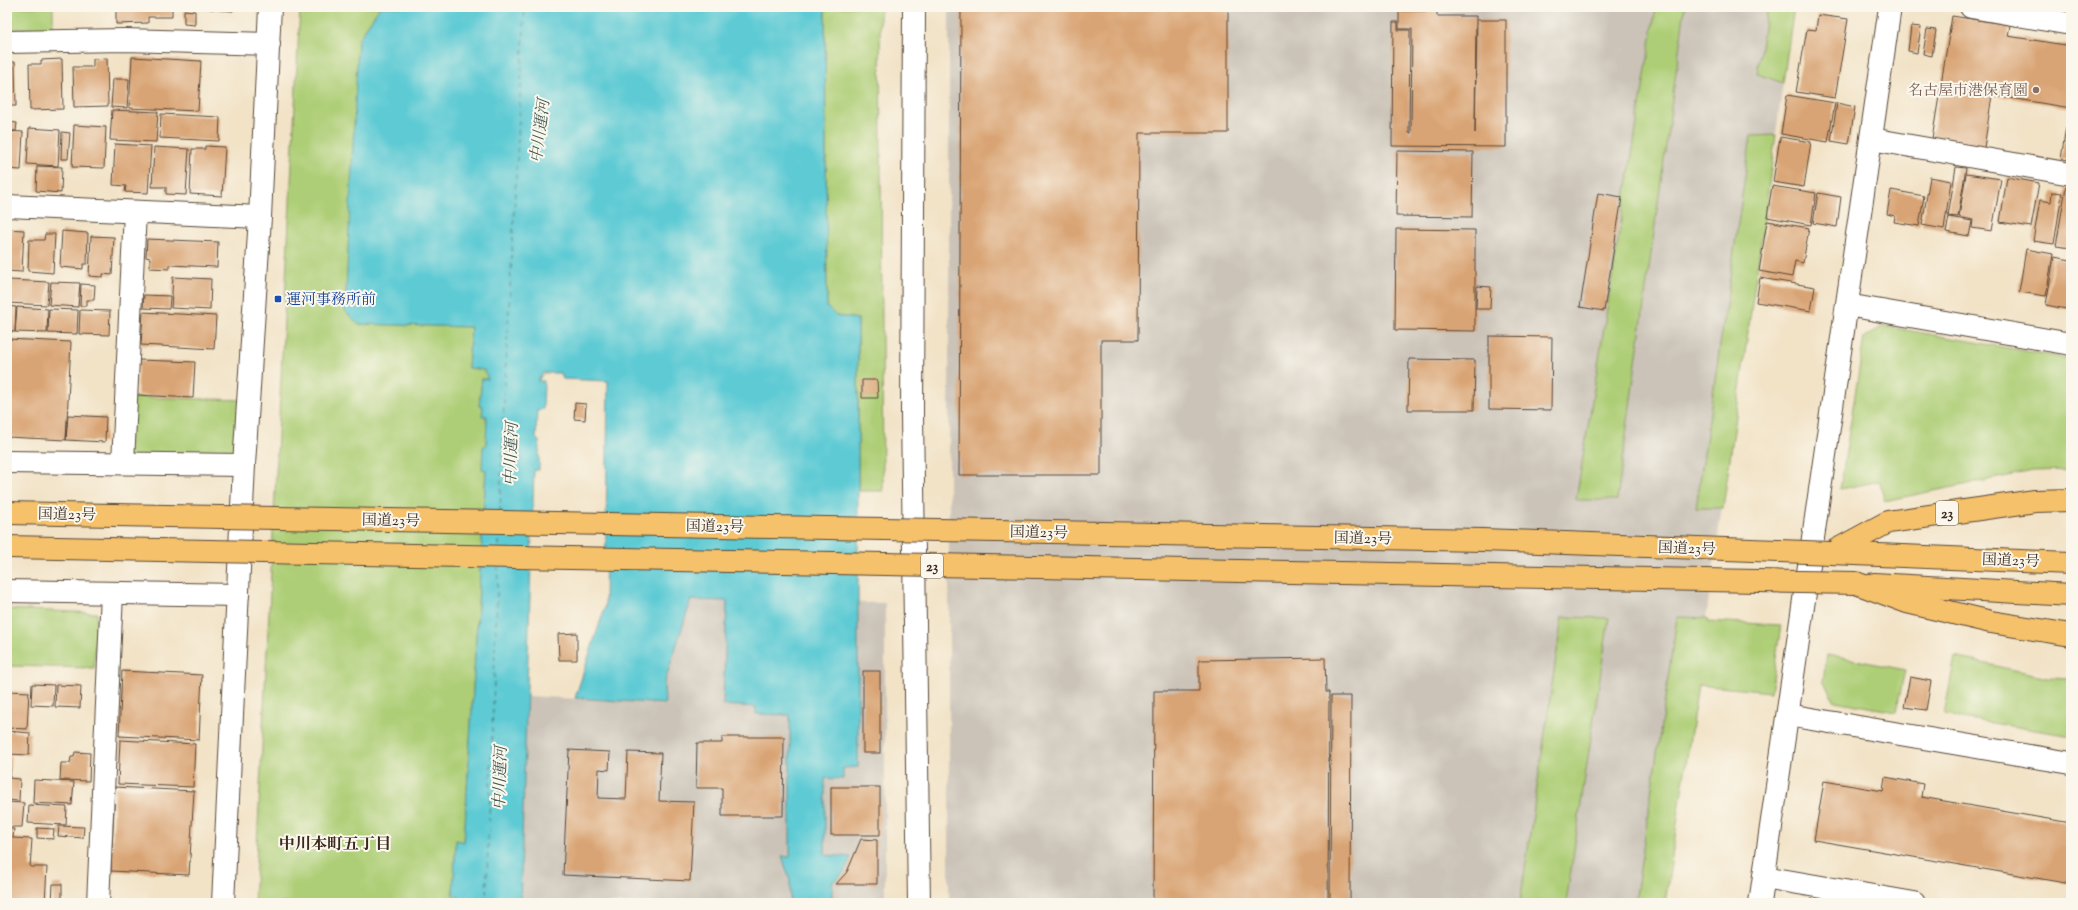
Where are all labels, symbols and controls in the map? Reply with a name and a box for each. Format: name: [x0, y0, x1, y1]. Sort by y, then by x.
place label: 名古屋市港保育園: [1908, 81, 2028, 102]
marker: 名古屋市港保育園: [2031, 85, 2041, 95]
water label: 中川運河: [526, 95, 557, 164]
place label: 運河事務所前: [286, 290, 376, 311]
marker: 運河事務所前: [273, 294, 283, 304]
water label: 中川運河: [500, 419, 525, 486]
road number: 23: [1936, 501, 1958, 525]
street label: 国道23号: [38, 504, 96, 527]
street label: 国道23号: [362, 510, 420, 533]
street label: 国道23号: [686, 516, 744, 539]
street label: 国道23号: [1010, 522, 1068, 545]
street label: 国道23号: [1334, 528, 1392, 551]
street label: 国道23号: [1658, 538, 1716, 561]
street label: 国道23号: [1982, 550, 2040, 573]
road number: 23: [921, 554, 943, 578]
water label: 中川運河: [489, 743, 514, 810]
district label: 中川本町五丁目: [279, 834, 391, 857]

